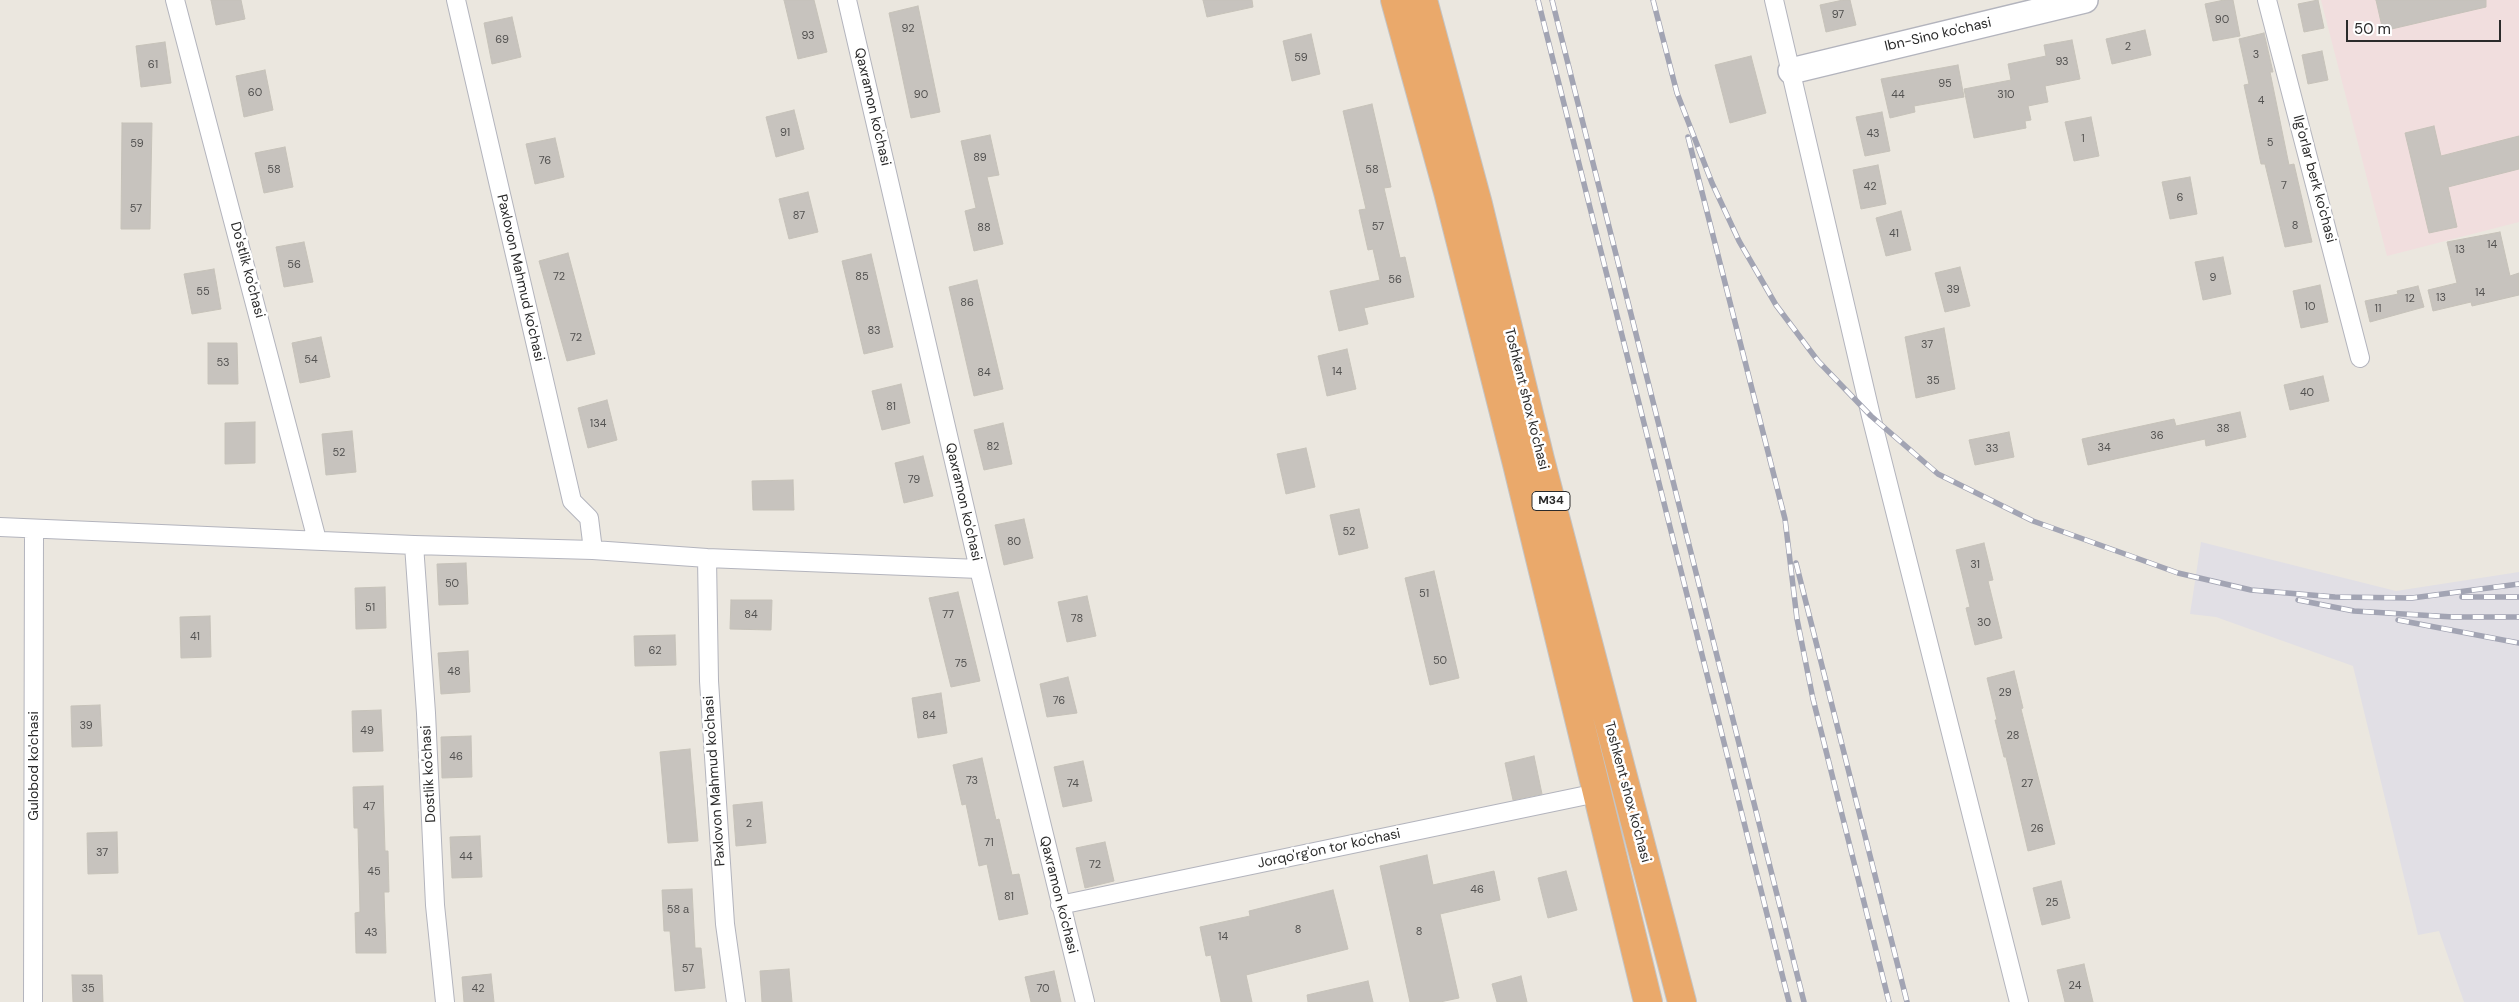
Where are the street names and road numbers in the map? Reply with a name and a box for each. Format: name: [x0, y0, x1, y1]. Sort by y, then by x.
street label: Ibn-Sino ko'chasi: [1883, 15, 1993, 55]
street label: Qaxramon ko'chasi: [850, 46, 894, 168]
street label: Ilg'orlar berk ko'chasi: [2289, 113, 2339, 245]
street label: Paxlovon Mahmud ko'chasi: [493, 193, 547, 363]
street label: Do'stlik ko'chasi: [226, 220, 268, 320]
street label: Toshkent shox ko'chasi: [1500, 326, 1552, 472]
street label: Qaxramon ko'chasi: [941, 441, 985, 563]
road number: M34: [1532, 492, 1570, 511]
street label: Paxlovon Mahmud ko'chasi: [701, 695, 729, 867]
street label: Gulobod ko'chasi: [26, 711, 42, 821]
street label: Toshkent shox ko'chasi: [1600, 720, 1654, 864]
street label: Dostlik ko'chasi: [418, 725, 440, 823]
street label: Jorqo'rg'on tor ko'chasi: [1256, 826, 1402, 872]
street label: Qaxramon ko'chasi: [1035, 834, 1081, 956]

